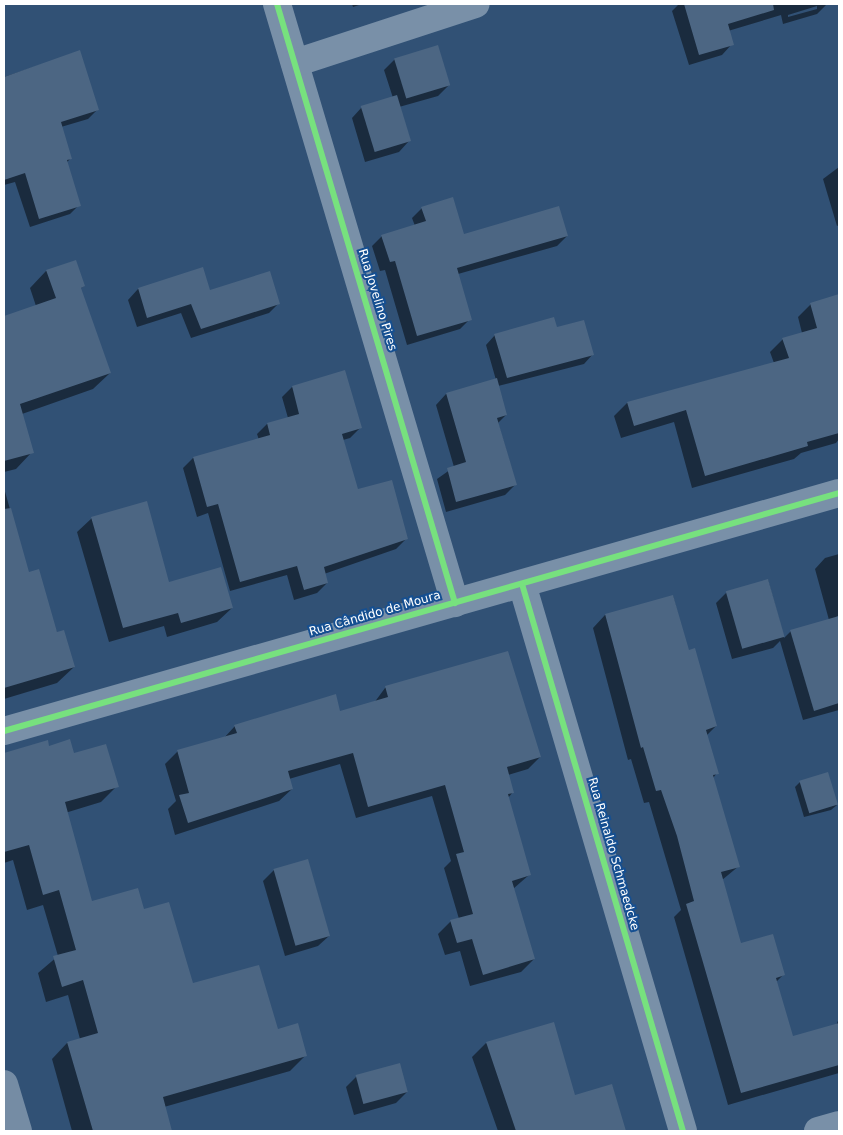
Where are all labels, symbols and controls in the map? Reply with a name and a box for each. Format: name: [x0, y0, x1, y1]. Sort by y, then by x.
street label: Rua Jovelino Pires: [355, 247, 399, 353]
street label: Rua Cândido de Moura: [308, 588, 442, 640]
street label: Rua Reinaldo Schmaedcke: [584, 776, 642, 932]

